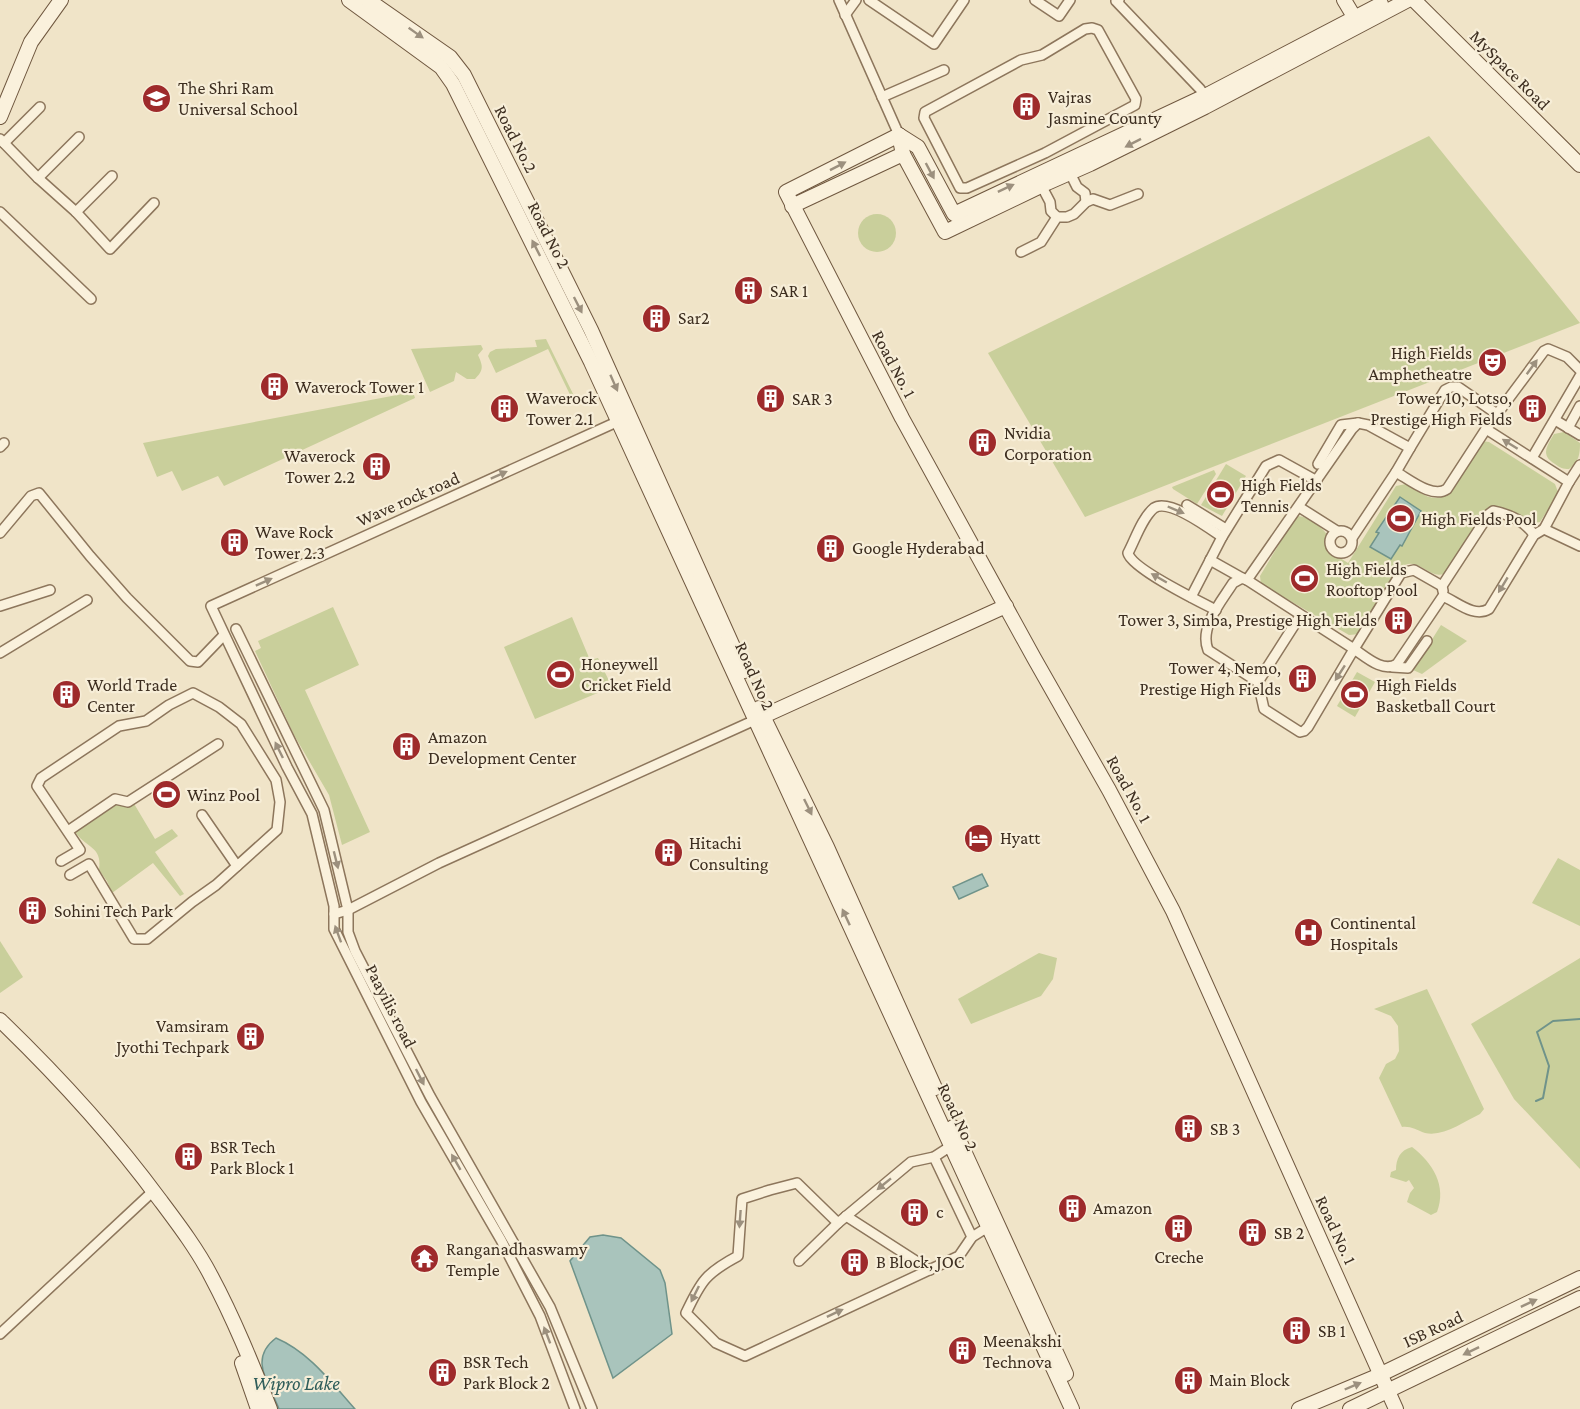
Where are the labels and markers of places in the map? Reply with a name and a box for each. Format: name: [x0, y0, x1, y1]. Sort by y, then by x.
place label: The Shri Ram Universal School: [178, 78, 298, 119]
school or university icon: The Shri Ram Universal School: [141, 82, 173, 114]
place label: Vajras Jasmine County: [1046, 87, 1162, 128]
building icon: Vajras Jasmine County: [1011, 91, 1043, 123]
building icon: SAR 1: [733, 275, 765, 307]
place label: SAR 1: [770, 281, 808, 301]
building icon: Sar2: [641, 302, 673, 334]
place label: Sar2: [678, 308, 710, 328]
place label: High Fields Amphetheatre: [1369, 343, 1472, 384]
theatre icon: High Fields Amphetheatre: [1477, 347, 1509, 379]
building icon: Waverock Tower 1: [258, 371, 290, 403]
place label: Waverock Tower 1: [295, 377, 424, 397]
building icon: SAR 3: [755, 383, 787, 415]
place label: Waverock Tower 2.1: [526, 388, 597, 429]
place label: Tower 10, Lotso, Prestige High Fields: [1370, 388, 1512, 429]
place label: SAR 3: [792, 389, 833, 409]
building icon: Waverock Tower 2.1: [489, 392, 521, 424]
building icon: Tower 10, Lotso, Prestige High Fields: [1517, 392, 1549, 424]
place label: Nvidia Corporation: [1004, 423, 1092, 464]
building icon: Nvidia Corporation: [967, 427, 999, 459]
place label: Waverock Tower 2.2: [284, 446, 355, 487]
building icon: Waverock Tower 2.2: [360, 450, 392, 482]
place label: High Fields Tennis: [1241, 475, 1322, 516]
sports icon: High Fields Tennis: [1204, 479, 1236, 511]
sports icon: High Fields Pool: [1384, 503, 1416, 535]
place label: High Fields Pool: [1421, 509, 1537, 529]
place label: Wave Rock Tower 2.3: [255, 522, 333, 563]
building icon: Wave Rock Tower 2.3: [218, 526, 250, 558]
building icon: Google Hyderabad: [815, 532, 847, 564]
place label: Google Hyderabad: [852, 538, 985, 558]
place label: High Fields Rooftop Pool: [1326, 559, 1418, 600]
sports icon: High Fields Rooftop Pool: [1289, 563, 1321, 595]
building icon: Tower 3, Simba, Prestige High Fields: [1382, 604, 1414, 636]
place label: Tower 3, Simba, Prestige High Fields: [1118, 610, 1377, 630]
place label: Honeywell Cricket Field: [581, 654, 672, 695]
sports icon: Honeywell Cricket Field: [544, 658, 576, 690]
place label: Tower 4, Nemo, Prestige High Fields: [1139, 658, 1281, 699]
building icon: Tower 4, Nemo, Prestige High Fields: [1286, 662, 1318, 694]
place label: World Trade Center: [87, 675, 177, 716]
place label: High Fields Basketball Court: [1376, 675, 1496, 716]
building icon: World Trade Center: [50, 679, 82, 711]
sports icon: High Fields Basketball Court: [1339, 679, 1371, 711]
place label: Amazon Development Center: [428, 727, 577, 768]
building icon: Amazon Development Center: [391, 731, 423, 763]
sports icon: Winz Pool: [150, 779, 182, 811]
place label: Winz Pool: [187, 785, 260, 805]
hotel icon: Hyatt: [963, 822, 995, 854]
place label: Hyatt: [1000, 828, 1041, 848]
place label: Hitachi Consulting: [689, 833, 769, 874]
building icon: Hitachi Consulting: [652, 837, 684, 869]
building icon: Sohini Tech Park: [17, 895, 49, 927]
place label: Sohini Tech Park: [54, 901, 173, 921]
place label: Continental Hospitals: [1330, 913, 1416, 954]
hospital icon: Continental Hospitals: [1293, 917, 1325, 949]
place label: Vamsiram Jyothi Techpark: [114, 1016, 230, 1057]
building icon: Vamsiram Jyothi Techpark: [234, 1020, 266, 1052]
building icon: SB 3: [1173, 1113, 1205, 1145]
place label: SB 3: [1210, 1119, 1240, 1139]
place label: BSR Tech Park Block 1: [210, 1137, 294, 1178]
building icon: BSR Tech Park Block 1: [173, 1141, 205, 1173]
building icon: Amazon: [1056, 1192, 1088, 1224]
building icon: c: [899, 1196, 931, 1228]
place label: Amazon: [1093, 1198, 1153, 1218]
place label: c: [936, 1202, 944, 1222]
building icon: Creche: [1163, 1212, 1195, 1244]
building icon: SB 2: [1237, 1217, 1269, 1249]
place label: SB 2: [1274, 1223, 1304, 1243]
place label: Ranganadhaswamy Temple: [446, 1239, 588, 1280]
temple icon: Ranganadhaswamy Temple: [409, 1243, 441, 1275]
building icon: B Block, JOC: [839, 1246, 871, 1278]
place label: Creche: [1154, 1247, 1204, 1267]
place label: B Block, JOC: [876, 1252, 965, 1272]
building icon: SB 1: [1281, 1315, 1313, 1347]
place label: SB 1: [1318, 1321, 1346, 1341]
place label: Meenakshi Technova: [983, 1331, 1062, 1372]
building icon: Meenakshi Technova: [946, 1335, 978, 1367]
place label: BSR Tech Park Block 2: [463, 1352, 550, 1393]
building icon: BSR Tech Park Block 2: [426, 1356, 458, 1388]
building icon: Main Block: [1172, 1364, 1204, 1396]
place label: Main Block: [1209, 1370, 1290, 1390]

